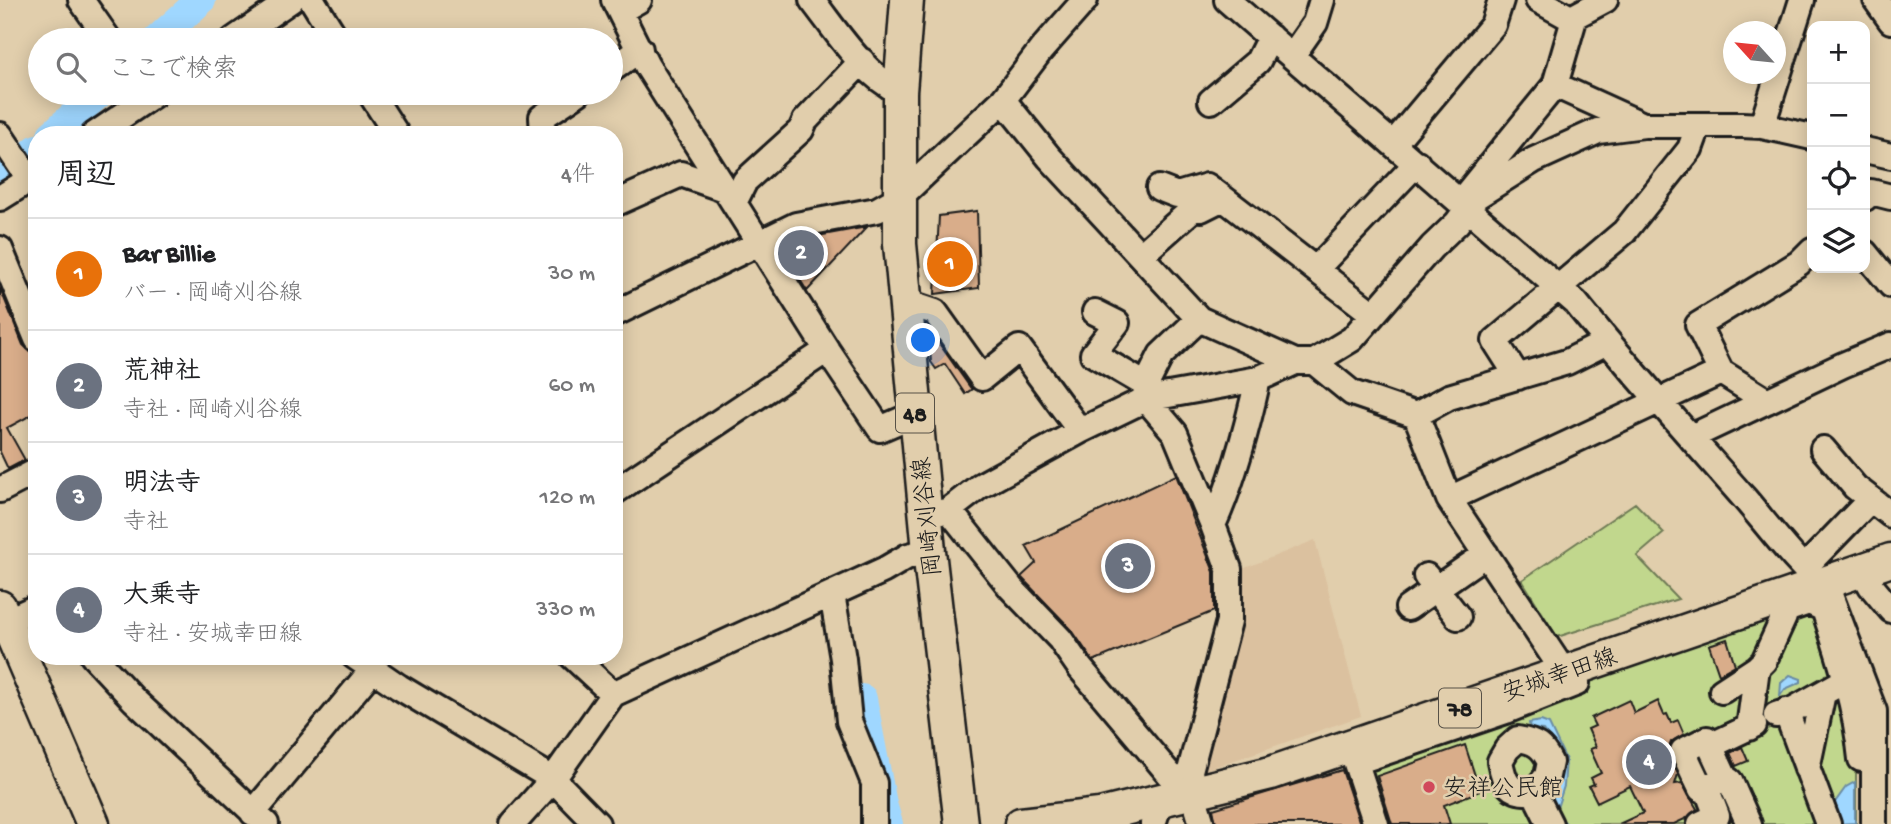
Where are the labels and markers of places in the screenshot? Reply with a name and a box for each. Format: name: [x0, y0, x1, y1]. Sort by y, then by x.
pin: 2: [778, 227, 824, 279]
pin: 1: [927, 238, 973, 290]
pin: 3: [1105, 540, 1151, 592]
pin: 4: [1626, 736, 1672, 788]
place label: 安祥公民館: [1443, 775, 1563, 805]
marker: 安祥公民館: [1421, 779, 1437, 795]

